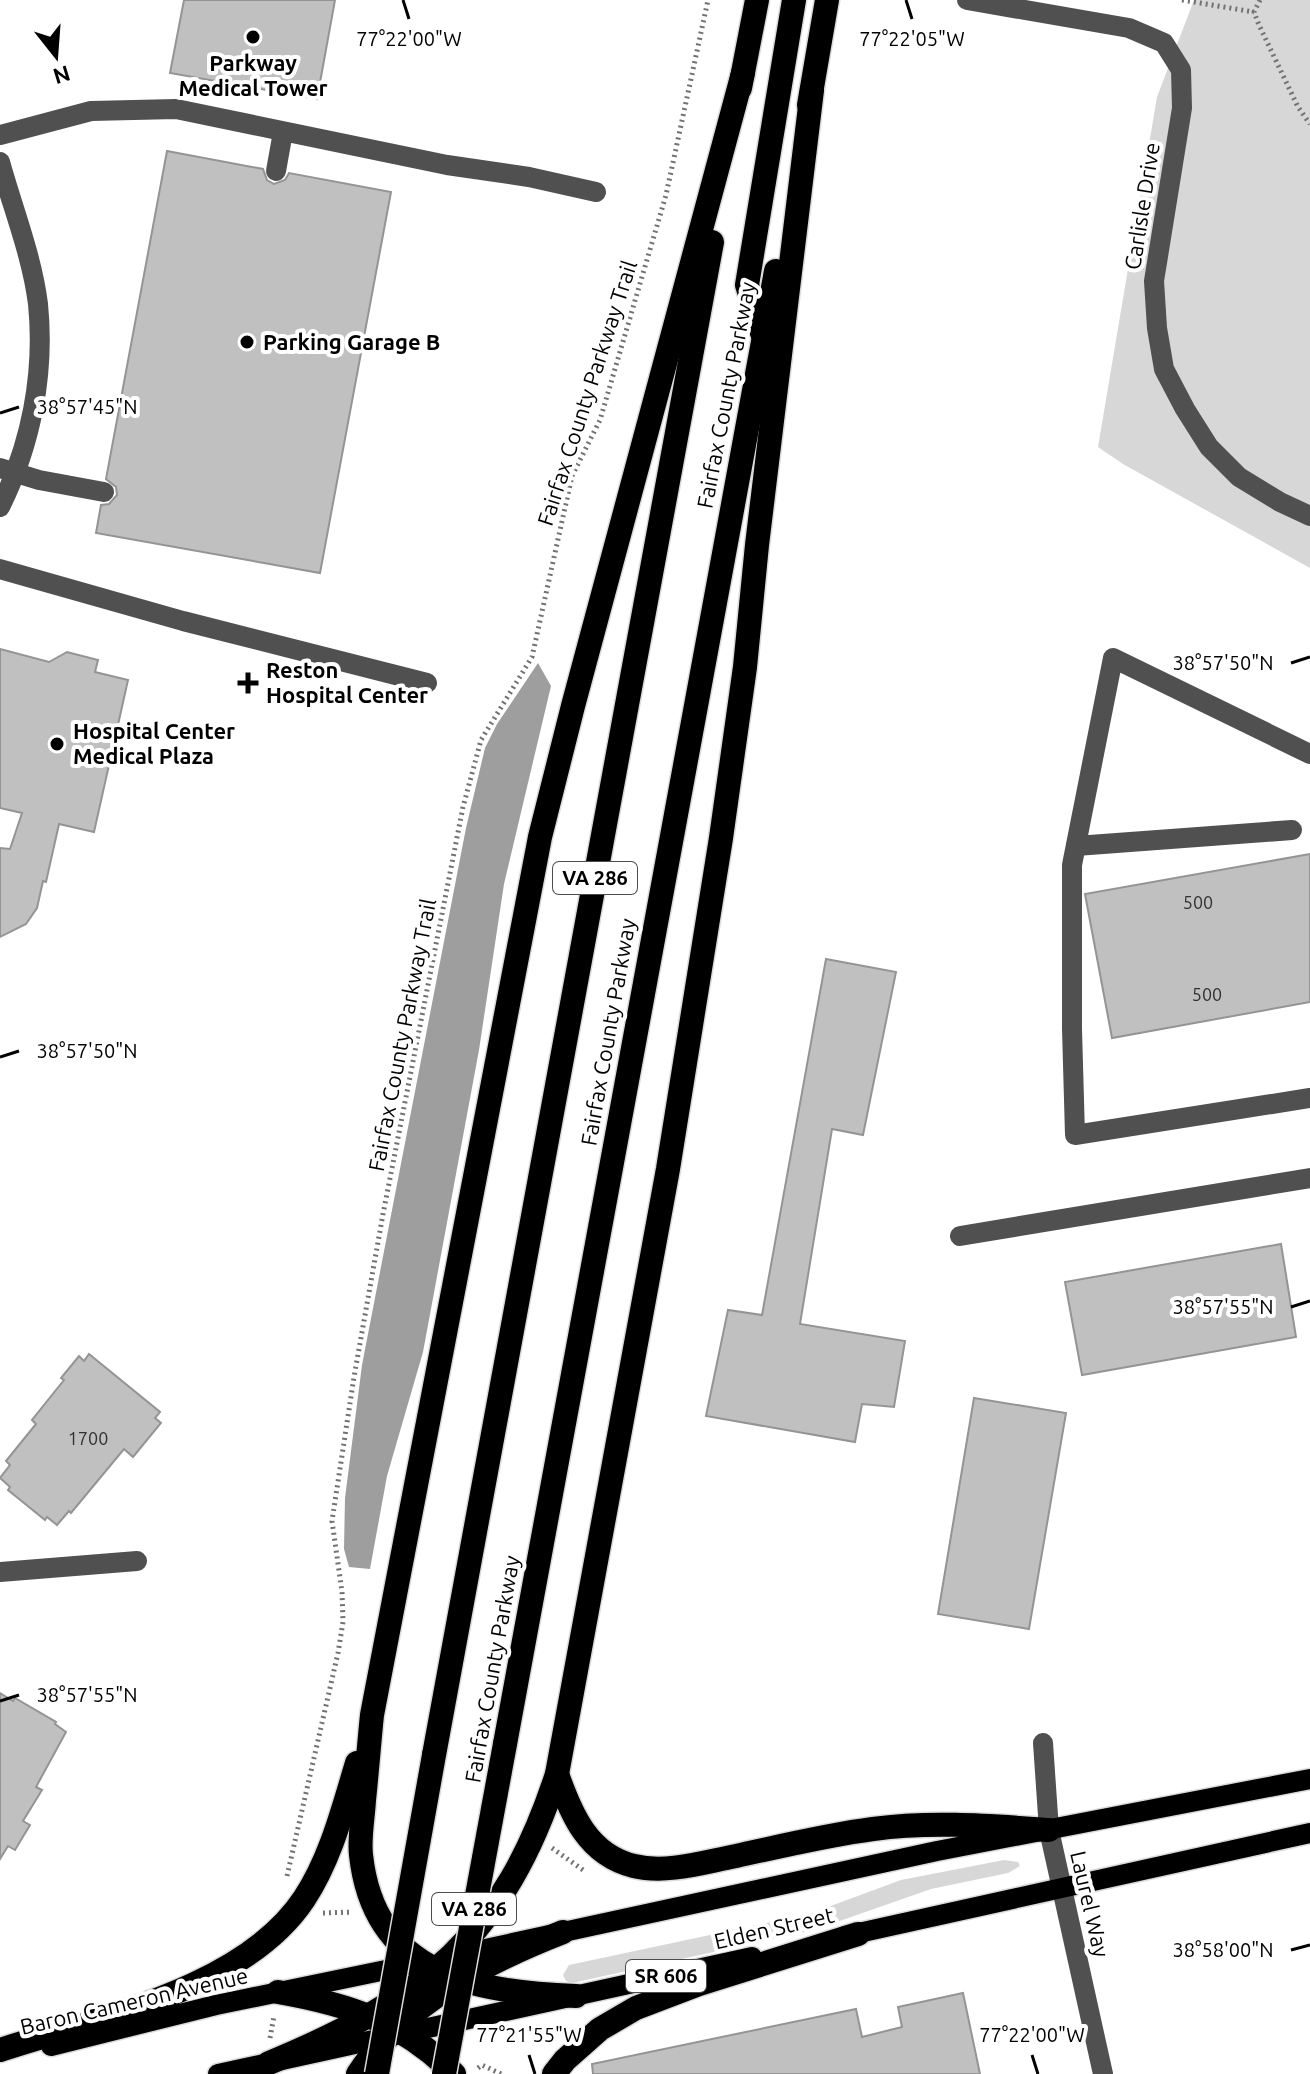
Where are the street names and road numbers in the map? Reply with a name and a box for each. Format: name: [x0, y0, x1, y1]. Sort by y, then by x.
street label: Carlisle Drive: [1119, 140, 1164, 271]
street label: Fairfax County Parkway Trail: [532, 257, 641, 529]
street label: Fairfax County Parkway: [691, 279, 760, 510]
road number: VA 286: [553, 862, 637, 894]
street label: Fairfax County Parkway Trail: [363, 896, 440, 1173]
street label: Fairfax County Parkway: [575, 916, 640, 1147]
street label: Fairfax County Parkway: [459, 1553, 524, 1784]
street label: Laurel Way: [1066, 1848, 1115, 1960]
road number: VA 286: [432, 1893, 516, 1925]
street label: Elden Street: [712, 1902, 837, 1953]
road number: SR 606: [626, 1960, 706, 1992]
street label: Baron Cameron Avenue: [18, 1962, 250, 2039]

